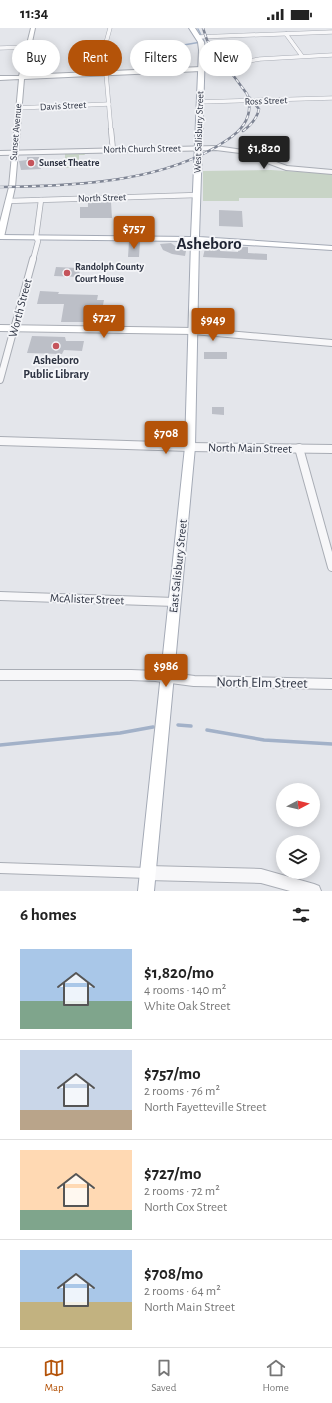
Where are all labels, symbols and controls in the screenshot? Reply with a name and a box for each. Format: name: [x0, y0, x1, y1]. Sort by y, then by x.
text: 11:34: [20, 6, 48, 21]
chip: Buy: [12, 40, 60, 76]
chip: Rent: [68, 40, 122, 76]
chip: Filters: [130, 40, 191, 76]
chip: New: [199, 40, 252, 76]
street label: West Salisbury Street: [193, 90, 205, 173]
street label: Ross Street: [244, 95, 288, 107]
street label: Davis Street: [40, 100, 87, 112]
street label: Sunset Avenue: [9, 103, 24, 161]
pin: $1,820: [231, 136, 297, 170]
text: $1,820: [248, 142, 280, 155]
street label: North Church Street: [103, 143, 182, 155]
marker: Sunset Theatre: [26, 158, 36, 168]
place label: Sunset Theatre: [39, 158, 100, 168]
street label: North Street: [78, 192, 127, 204]
pin: $757: [110, 216, 158, 250]
text: $757: [123, 222, 145, 235]
district label: Asheboro: [176, 235, 242, 252]
place label: Randolph County Court House: [75, 262, 144, 284]
marker: Randolph County Court House: [62, 268, 72, 278]
street label: Worth Street: [6, 277, 34, 339]
pin: $727: [80, 305, 128, 339]
pin: $949: [189, 308, 237, 342]
text: $727: [92, 311, 116, 324]
text: $949: [201, 314, 225, 327]
marker: Asheboro Public Library: [51, 341, 61, 351]
place label: Asheboro Public Library: [23, 354, 89, 381]
pin: $708: [142, 421, 190, 455]
text: $708: [154, 427, 178, 440]
street label: North Main Street: [208, 441, 292, 455]
street label: East Salisbury Street: [167, 518, 190, 614]
street label: McAlister Street: [50, 592, 125, 606]
pin: $986: [142, 654, 190, 688]
text: $986: [154, 660, 178, 673]
street label: North Elm Street: [216, 675, 308, 691]
north arrow: [276, 783, 320, 827]
map controls: [276, 783, 320, 879]
button: layers: [276, 835, 320, 879]
icon: filters: [290, 904, 312, 926]
text: 6 homes: [20, 906, 76, 923]
text: $1,820/mo: [144, 964, 214, 981]
icon: home: [52, 965, 100, 1013]
text: 4 rooms · 140 m²: [144, 984, 226, 997]
text: White Oak Street: [144, 1000, 230, 1013]
text: $757/mo: [144, 1065, 201, 1082]
icon: home: [52, 1066, 100, 1114]
text: 2 rooms · 76 m²: [144, 1085, 220, 1098]
text: North Fayetteville Street: [144, 1101, 267, 1114]
text: $727/mo: [144, 1165, 201, 1182]
icon: home: [52, 1166, 100, 1214]
text: 2 rooms · 72 m²: [144, 1185, 220, 1198]
text: North Cox Street: [144, 1201, 227, 1214]
text: $708/mo: [144, 1265, 203, 1282]
icon: home: [52, 1266, 100, 1314]
text: 2 rooms · 64 m²: [144, 1285, 221, 1298]
text: North Main Street: [144, 1301, 235, 1314]
tab: Map: [43, 1357, 65, 1394]
tab: Saved: [151, 1357, 176, 1394]
tab: Home: [262, 1357, 289, 1394]

